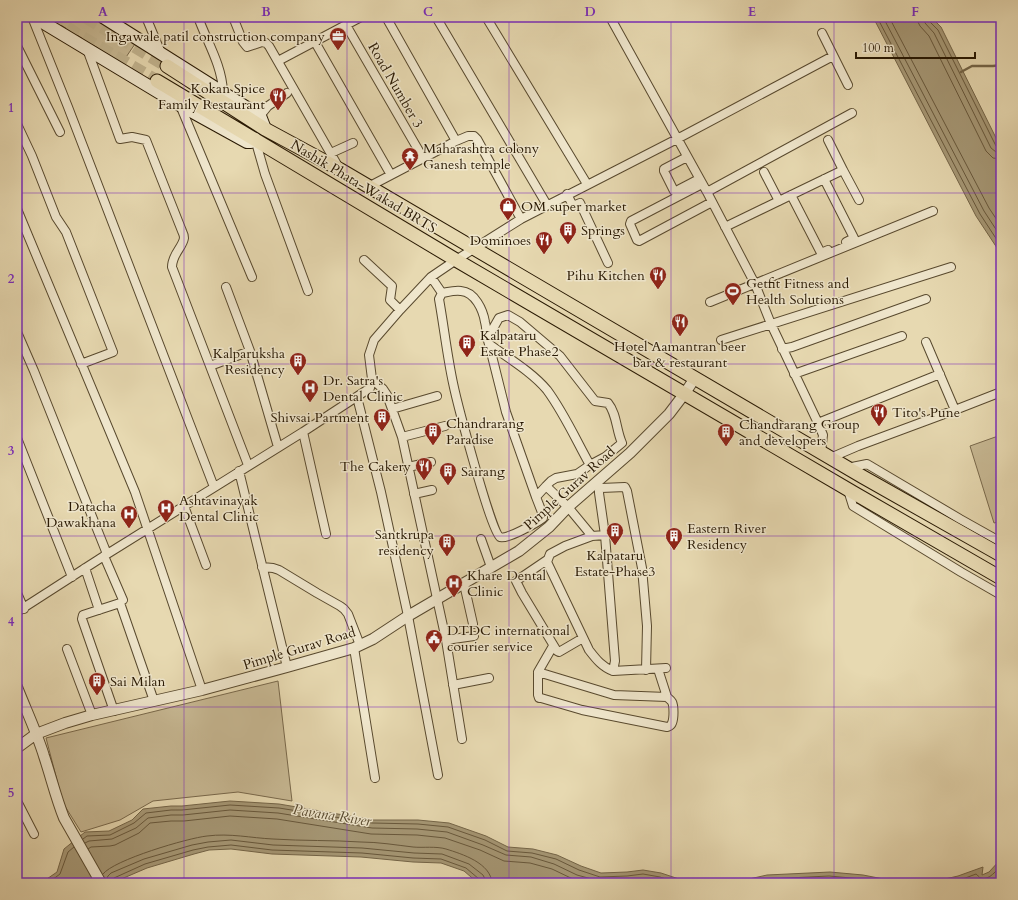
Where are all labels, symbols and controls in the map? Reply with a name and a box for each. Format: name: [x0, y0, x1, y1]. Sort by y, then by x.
text: A: [98, 3, 108, 21]
text: B: [261, 3, 271, 21]
text: C: [423, 3, 433, 21]
text: D: [584, 3, 596, 21]
text: E: [748, 3, 756, 21]
text: F: [911, 3, 919, 21]
office icon: Ingawale patil construction company: [328, 26, 348, 51]
place label: Ingawale patil construction company: [106, 27, 326, 46]
scale bar: [856, 34, 975, 60]
street label: Road Number 3: [363, 39, 428, 132]
text: 100 m: [862, 40, 895, 56]
place label: Kokan Spice Family Restaurant: [158, 79, 266, 114]
restaurant icon: Kokan Spice Family Restaurant: [268, 86, 288, 111]
text: 1: [8, 99, 14, 117]
street label: Nashik Phata-Wakad BRTS: [287, 135, 440, 238]
place label: Maharashtra colony Ganesh temple: [423, 139, 540, 174]
temple icon: Maharashtra colony Ganesh temple: [400, 146, 420, 171]
shop icon: OM super market: [498, 196, 518, 221]
place label: OM super market: [521, 197, 627, 216]
building icon: Springs: [558, 220, 578, 245]
place label: Springs: [581, 221, 625, 240]
restaurant icon: Dominoes: [534, 230, 554, 255]
place label: Dominoes: [470, 231, 531, 250]
restaurant icon: Pihu Kitchen: [648, 265, 668, 290]
place label: Pihu Kitchen: [566, 266, 645, 285]
text: 2: [8, 270, 15, 288]
place label: Getfit Fitness and Health Solutions: [746, 274, 850, 309]
sports icon: Getfit Fitness and Health Solutions: [723, 281, 743, 306]
restaurant icon: Hotel Aamantran beer bar & restaurant: [670, 312, 690, 337]
place label: Kalpataru Estate Phase2: [480, 326, 559, 361]
building icon: Kalpataru Estate Phase2: [457, 333, 477, 358]
place label: Hotel Aamantran beer bar & restaurant: [614, 337, 747, 372]
place label: Kalparuksha Residency: [213, 344, 286, 379]
building icon: Kalparuksha Residency: [288, 351, 308, 376]
place label: Dr. Satra's Dental Clinic: [323, 371, 403, 406]
hospital icon: Dr. Satra's Dental Clinic: [300, 378, 320, 403]
restaurant icon: Tito's Pune: [869, 402, 889, 427]
place label: Tito's Pune: [892, 403, 960, 422]
building icon: Shivsai Partment: [372, 407, 392, 432]
place label: Shivsai Partment: [270, 408, 370, 427]
place label: Chandrarang Paradise: [446, 414, 524, 449]
place label: Chandrarang Group and developers: [739, 415, 860, 450]
building icon: Chandrarang Paradise: [423, 421, 443, 446]
building icon: Chandrarang Group and developers: [716, 422, 736, 447]
text: 3: [8, 442, 15, 460]
street label: Pimple Gurav Road: [520, 442, 619, 534]
restaurant icon: The Cakery: [414, 456, 434, 481]
place label: The Cakery: [340, 457, 412, 476]
building icon: Sairang: [438, 461, 458, 486]
place label: Sairang: [461, 462, 505, 481]
place label: Ashtavinayak Dental Clinic: [179, 491, 259, 526]
place label: Datacha Dawakhana: [46, 497, 116, 532]
hospital icon: Ashtavinayak Dental Clinic: [156, 498, 176, 523]
hospital icon: Datacha Dawakhana: [119, 504, 139, 529]
place label: Eastern River Residency: [687, 519, 767, 554]
building icon: Kalpataru Estate-Phase3: [605, 521, 625, 546]
place label: Santkrupa residency: [375, 525, 435, 560]
building icon: Eastern River Residency: [664, 526, 684, 551]
building icon: Santkrupa residency: [437, 532, 457, 557]
place label: Kalpataru Estate-Phase3: [574, 546, 656, 581]
place label: Khare Dental Clinic: [467, 566, 547, 601]
hospital icon: Khare Dental Clinic: [444, 573, 464, 598]
text: 4: [8, 613, 15, 631]
place label: DTDC international courier service: [447, 621, 570, 656]
street label: Pimple Gurav Road: [241, 622, 358, 675]
public building icon: DTDC international courier service: [424, 628, 444, 653]
building icon: Sai Milan: [87, 671, 107, 696]
place label: Sai Milan: [110, 672, 165, 691]
text: 5: [8, 784, 14, 802]
water label: Pavana River: [291, 799, 374, 831]

